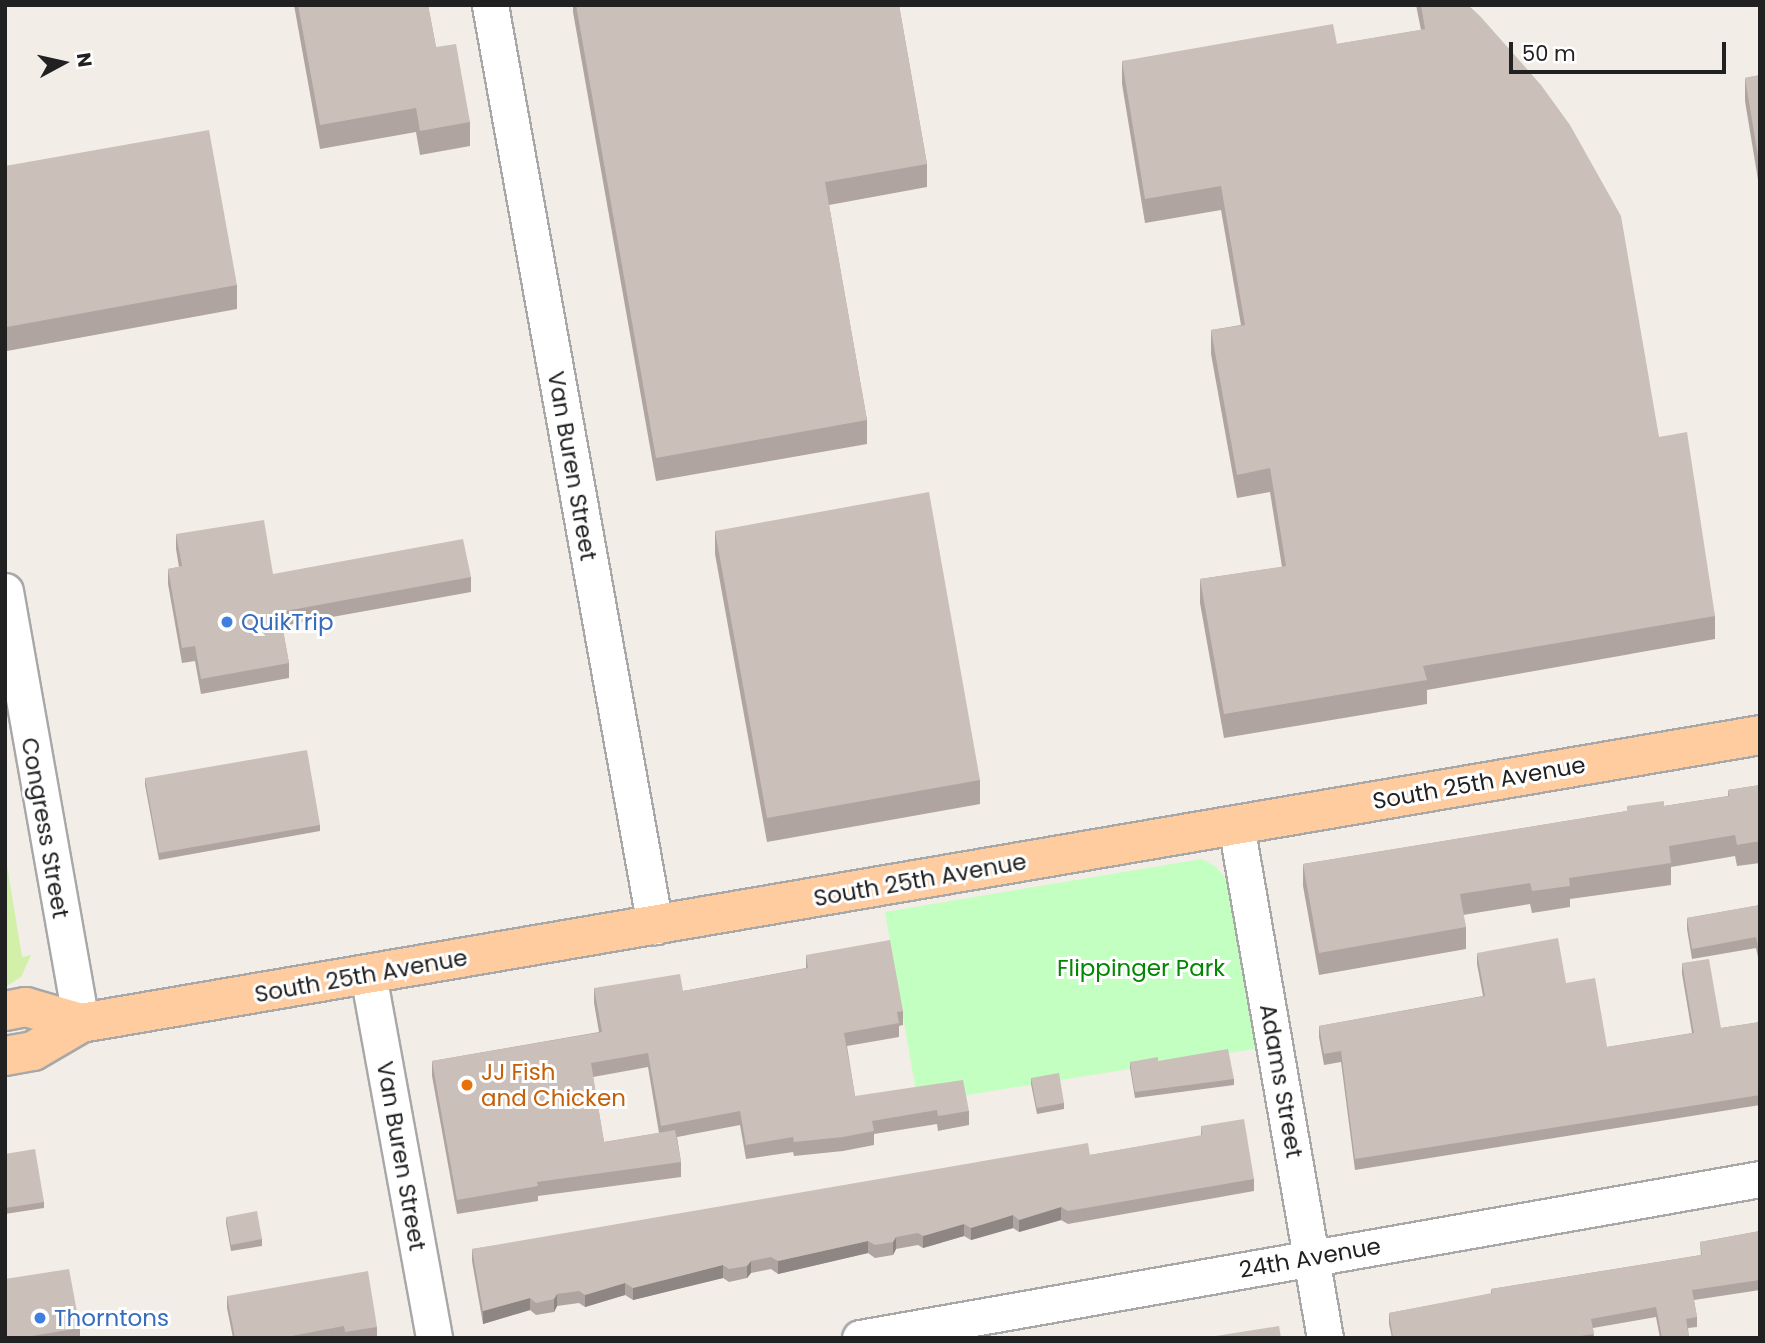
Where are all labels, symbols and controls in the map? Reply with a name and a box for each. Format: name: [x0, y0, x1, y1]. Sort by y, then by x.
north arrow: [28, 28, 98, 98]
scale bar: [1513, 28, 1730, 72]
text: 50 m: [1522, 39, 1576, 68]
text: N: [70, 51, 99, 69]
street label: Van Buren Street: [542, 369, 602, 563]
place label: QuikTrip: [241, 608, 334, 636]
marker: QuikTrip: [219, 614, 235, 630]
street label: Congress Street: [16, 735, 74, 921]
street label: South 25th Avenue: [1371, 751, 1587, 815]
street label: South 25th Avenue: [812, 848, 1028, 912]
street label: South 25th Avenue: [253, 944, 469, 1008]
park label: Flippinger Park: [1057, 954, 1225, 982]
street label: Adams Street: [1254, 1002, 1308, 1160]
place label: JJ Fish and Chicken: [481, 1058, 626, 1112]
street label: Van Buren Street: [371, 1059, 431, 1253]
marker: JJ Fish and Chicken: [459, 1077, 475, 1093]
street label: 24th Avenue: [1237, 1232, 1383, 1284]
place label: Thorntons: [54, 1304, 169, 1332]
marker: Thorntons: [32, 1310, 48, 1326]

